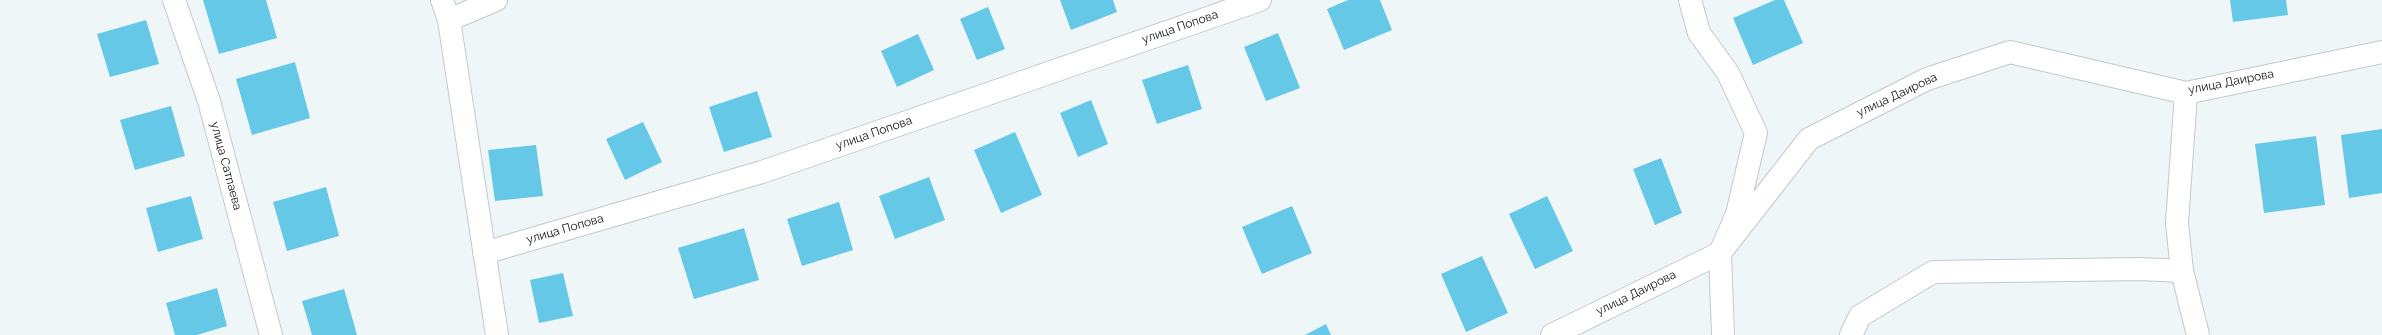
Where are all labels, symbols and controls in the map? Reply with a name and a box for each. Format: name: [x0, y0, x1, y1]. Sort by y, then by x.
street label: улица Попова: [1140, 7, 1220, 47]
street label: улица Даирова: [2187, 67, 2275, 97]
street label: улица Даирова: [1854, 70, 1940, 120]
street label: улица Попова: [834, 113, 914, 153]
street label: улица Сатпаева: [207, 120, 245, 212]
street label: улица Попова: [525, 211, 605, 247]
street label: улица Даирова: [1594, 267, 1678, 319]

